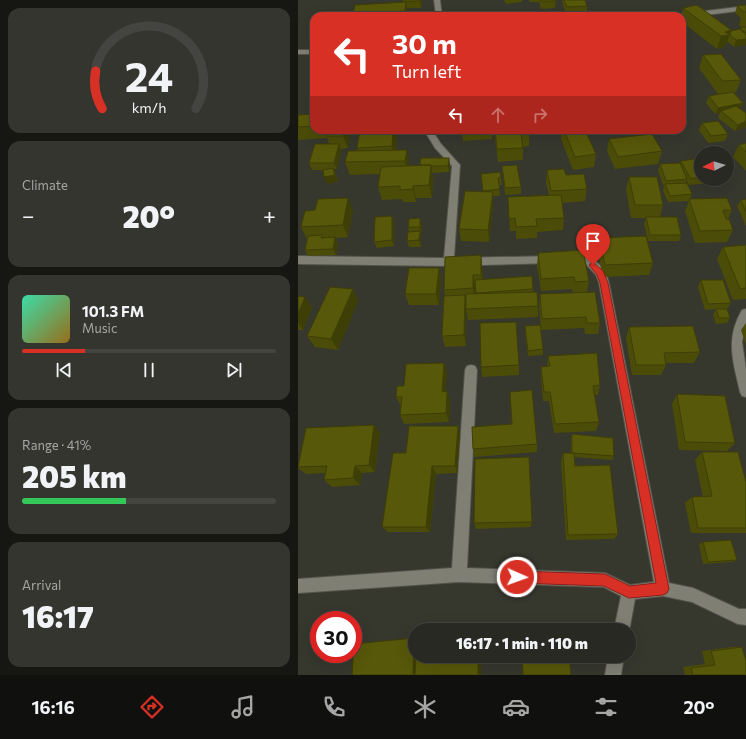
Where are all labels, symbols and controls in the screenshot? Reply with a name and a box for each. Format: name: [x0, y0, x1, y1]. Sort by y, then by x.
text: 30 m: [392, 26, 457, 60]
icon: left: [326, 28, 378, 80]
text: 24: [125, 50, 173, 101]
text: Turn left: [392, 60, 461, 82]
text: km/h: [132, 97, 166, 115]
icon: left: [445, 104, 467, 126]
icon: ahead: [487, 104, 509, 126]
icon: right: [529, 104, 551, 126]
north arrow: [694, 146, 734, 186]
map controls: [694, 146, 734, 186]
text: Climate: [22, 177, 68, 193]
text: 20°: [122, 197, 175, 234]
text: −: [22, 202, 35, 229]
text: +: [263, 202, 276, 229]
pin: [576, 224, 610, 265]
icon: arrive: [582, 230, 604, 252]
text: 101.3 FM: [82, 302, 144, 320]
text: Music: [82, 320, 117, 336]
icon: previous: [53, 359, 75, 381]
icon: pause: [138, 359, 160, 381]
icon: next: [223, 359, 245, 381]
text: Range · 41%: [22, 437, 91, 453]
text: 205 km: [22, 457, 127, 494]
position arrow: [496, 556, 538, 598]
text: Arrival: [22, 577, 61, 593]
text: 16:17: [22, 597, 94, 634]
speed limit sign: 30: [310, 611, 362, 663]
text: 16:17 · 1 min · 110 m: [456, 634, 588, 652]
icon: directions: [138, 693, 166, 721]
icon: music: [229, 693, 257, 721]
icon: phone: [320, 693, 348, 721]
icon: climate: [411, 693, 439, 721]
icon: car: [502, 693, 530, 721]
icon: filters: [592, 693, 620, 721]
text: 16:16: [31, 696, 75, 718]
text: 20°: [683, 696, 715, 718]

